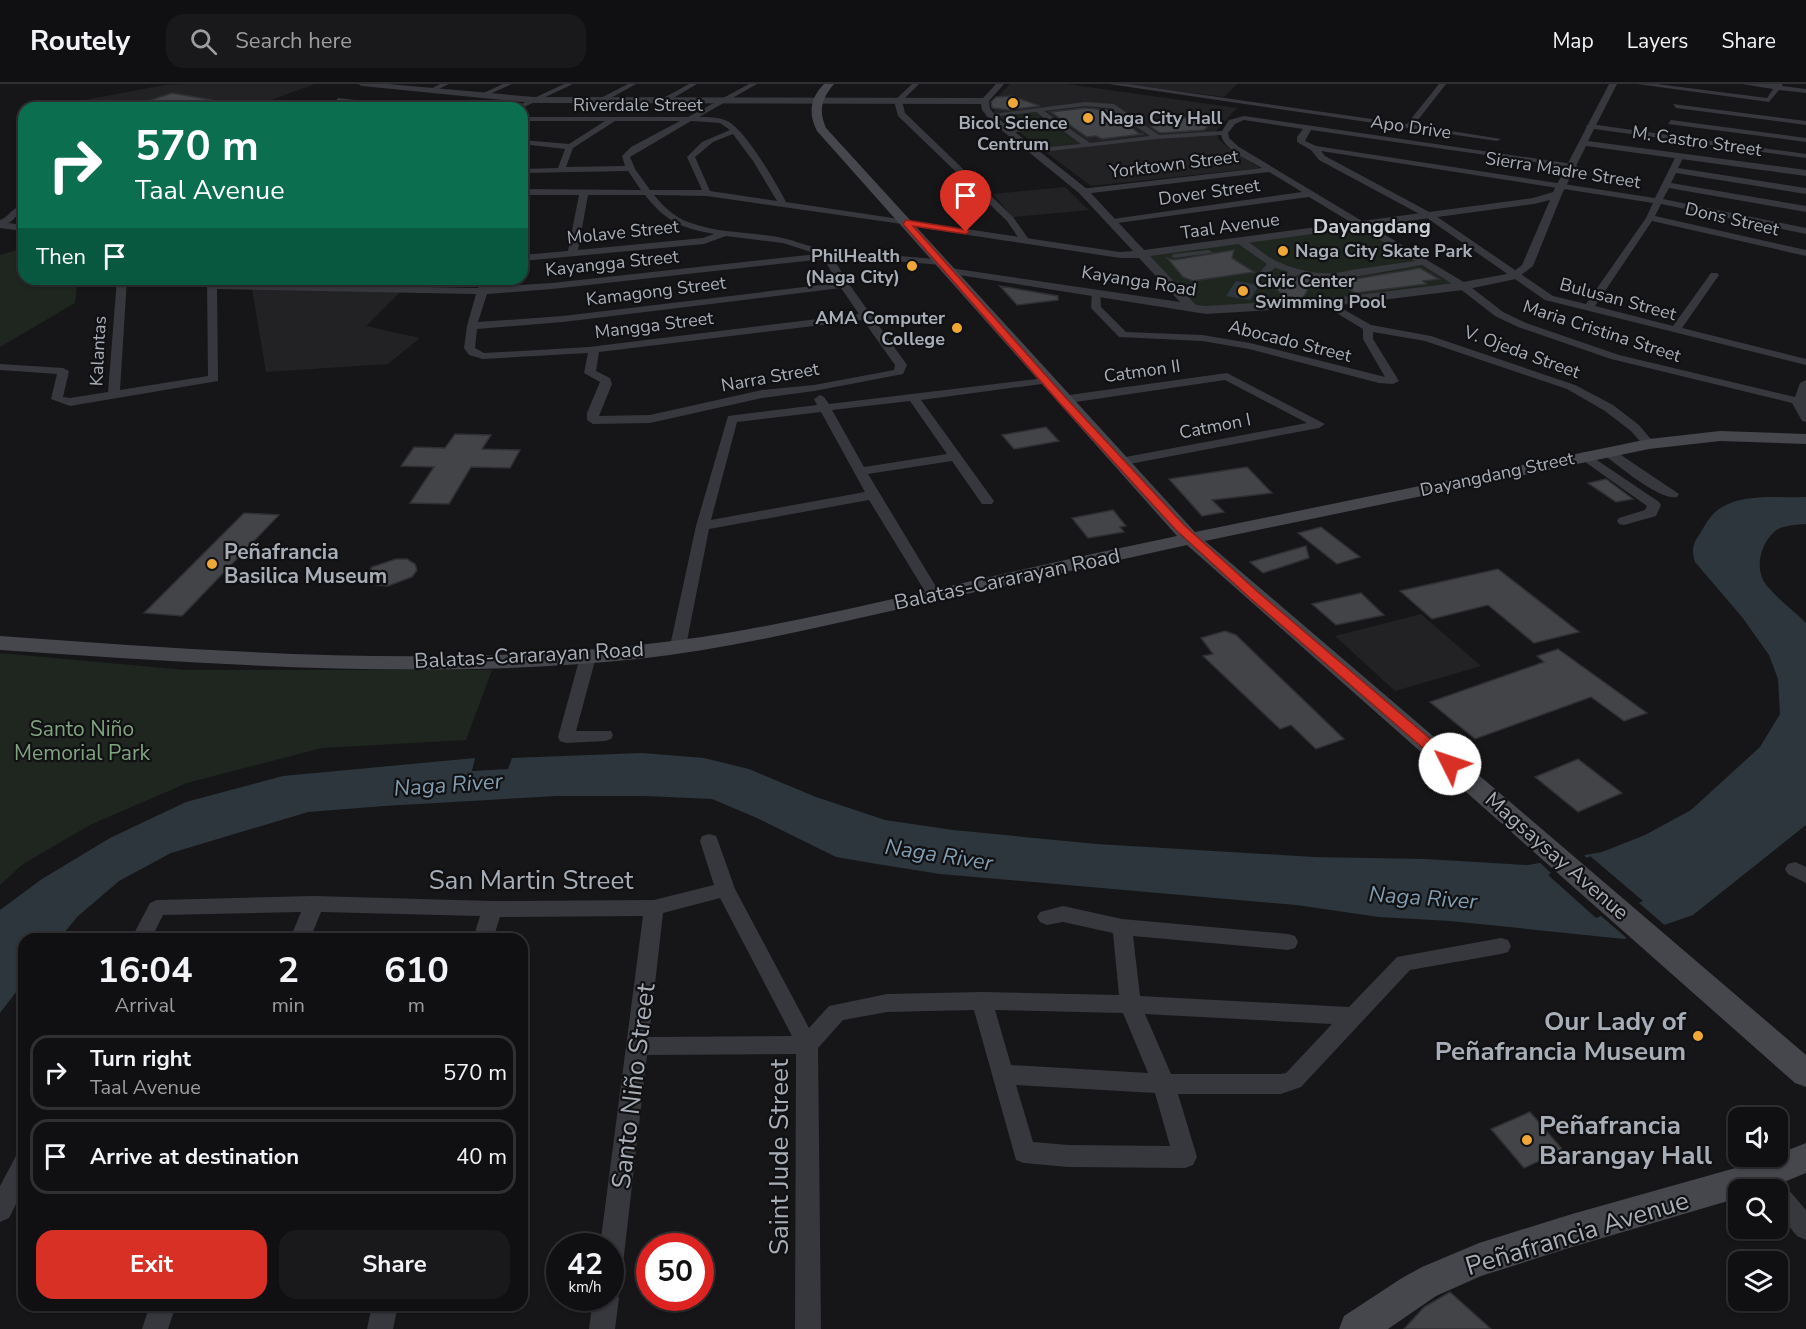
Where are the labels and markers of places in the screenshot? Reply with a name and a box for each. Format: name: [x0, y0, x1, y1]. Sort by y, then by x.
marker: Bicol Science Centrum: [1006, 96, 1020, 110]
place label: Naga City Hall: [1100, 106, 1223, 130]
place label: Bicol Science Centrum: [958, 111, 1068, 156]
marker: Naga City Hall: [1081, 111, 1095, 125]
pin: [940, 170, 991, 232]
place label: Naga City Skate Park: [1295, 239, 1473, 263]
place label: PhilHealth (Naga City): [805, 244, 900, 289]
marker: Naga City Skate Park: [1276, 244, 1290, 258]
marker: PhilHealth (Naga City): [905, 259, 919, 273]
place label: Civic Center Swimming Pool: [1255, 269, 1387, 314]
marker: Civic Center Swimming Pool: [1236, 284, 1250, 298]
place label: AMA Computer College: [815, 306, 945, 351]
marker: AMA Computer College: [950, 321, 964, 335]
place label: Peñafrancia Basilica Museum: [224, 538, 387, 590]
marker: Peñafrancia Basilica Museum: [205, 557, 219, 571]
place label: Our Lady of Peñafrancia Museum: [1435, 1004, 1687, 1069]
marker: Our Lady of Peñafrancia Museum: [1691, 1029, 1705, 1043]
place label: Peñafrancia Barangay Hall: [1539, 1108, 1713, 1173]
marker: Peñafrancia Barangay Hall: [1520, 1133, 1534, 1147]

